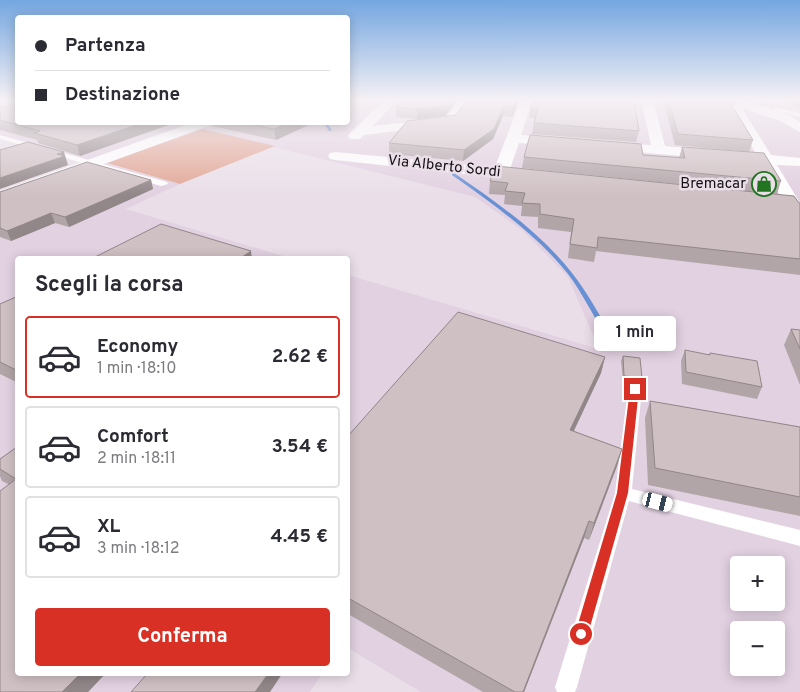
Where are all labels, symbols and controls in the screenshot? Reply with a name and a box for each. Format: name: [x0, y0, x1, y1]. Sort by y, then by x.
text: Partenza: [65, 34, 146, 58]
text: Destinazione: [65, 83, 180, 107]
street label: Via Alberto Sordi: [387, 152, 501, 182]
shop icon: Bremacar: [751, 171, 777, 197]
place label: Bremacar: [680, 175, 746, 194]
text: Scegli la corsa: [35, 272, 184, 299]
callout: 1 min: [594, 316, 676, 352]
text: 1 min: [616, 323, 654, 343]
icon: car: [37, 335, 82, 380]
text: Economy: [97, 335, 178, 359]
text: 2.62 €: [272, 345, 328, 369]
text: 1 min · 18:10: [97, 359, 176, 379]
route end: [624, 378, 646, 400]
icon: car: [37, 425, 82, 470]
text: Comfort: [97, 425, 169, 449]
text: 3.54 €: [271, 435, 328, 459]
text: 2 min · 18:11: [97, 449, 176, 469]
car: [641, 491, 674, 513]
icon: car: [37, 515, 82, 560]
text: XL: [97, 515, 120, 539]
text: 4.45 €: [271, 525, 328, 549]
text: 3 min · 18:12: [97, 539, 180, 559]
map controls: [730, 556, 785, 676]
button: +: [730, 556, 785, 611]
button: Conferma: [35, 608, 330, 666]
button: −: [730, 621, 785, 676]
route start: [570, 623, 592, 645]

